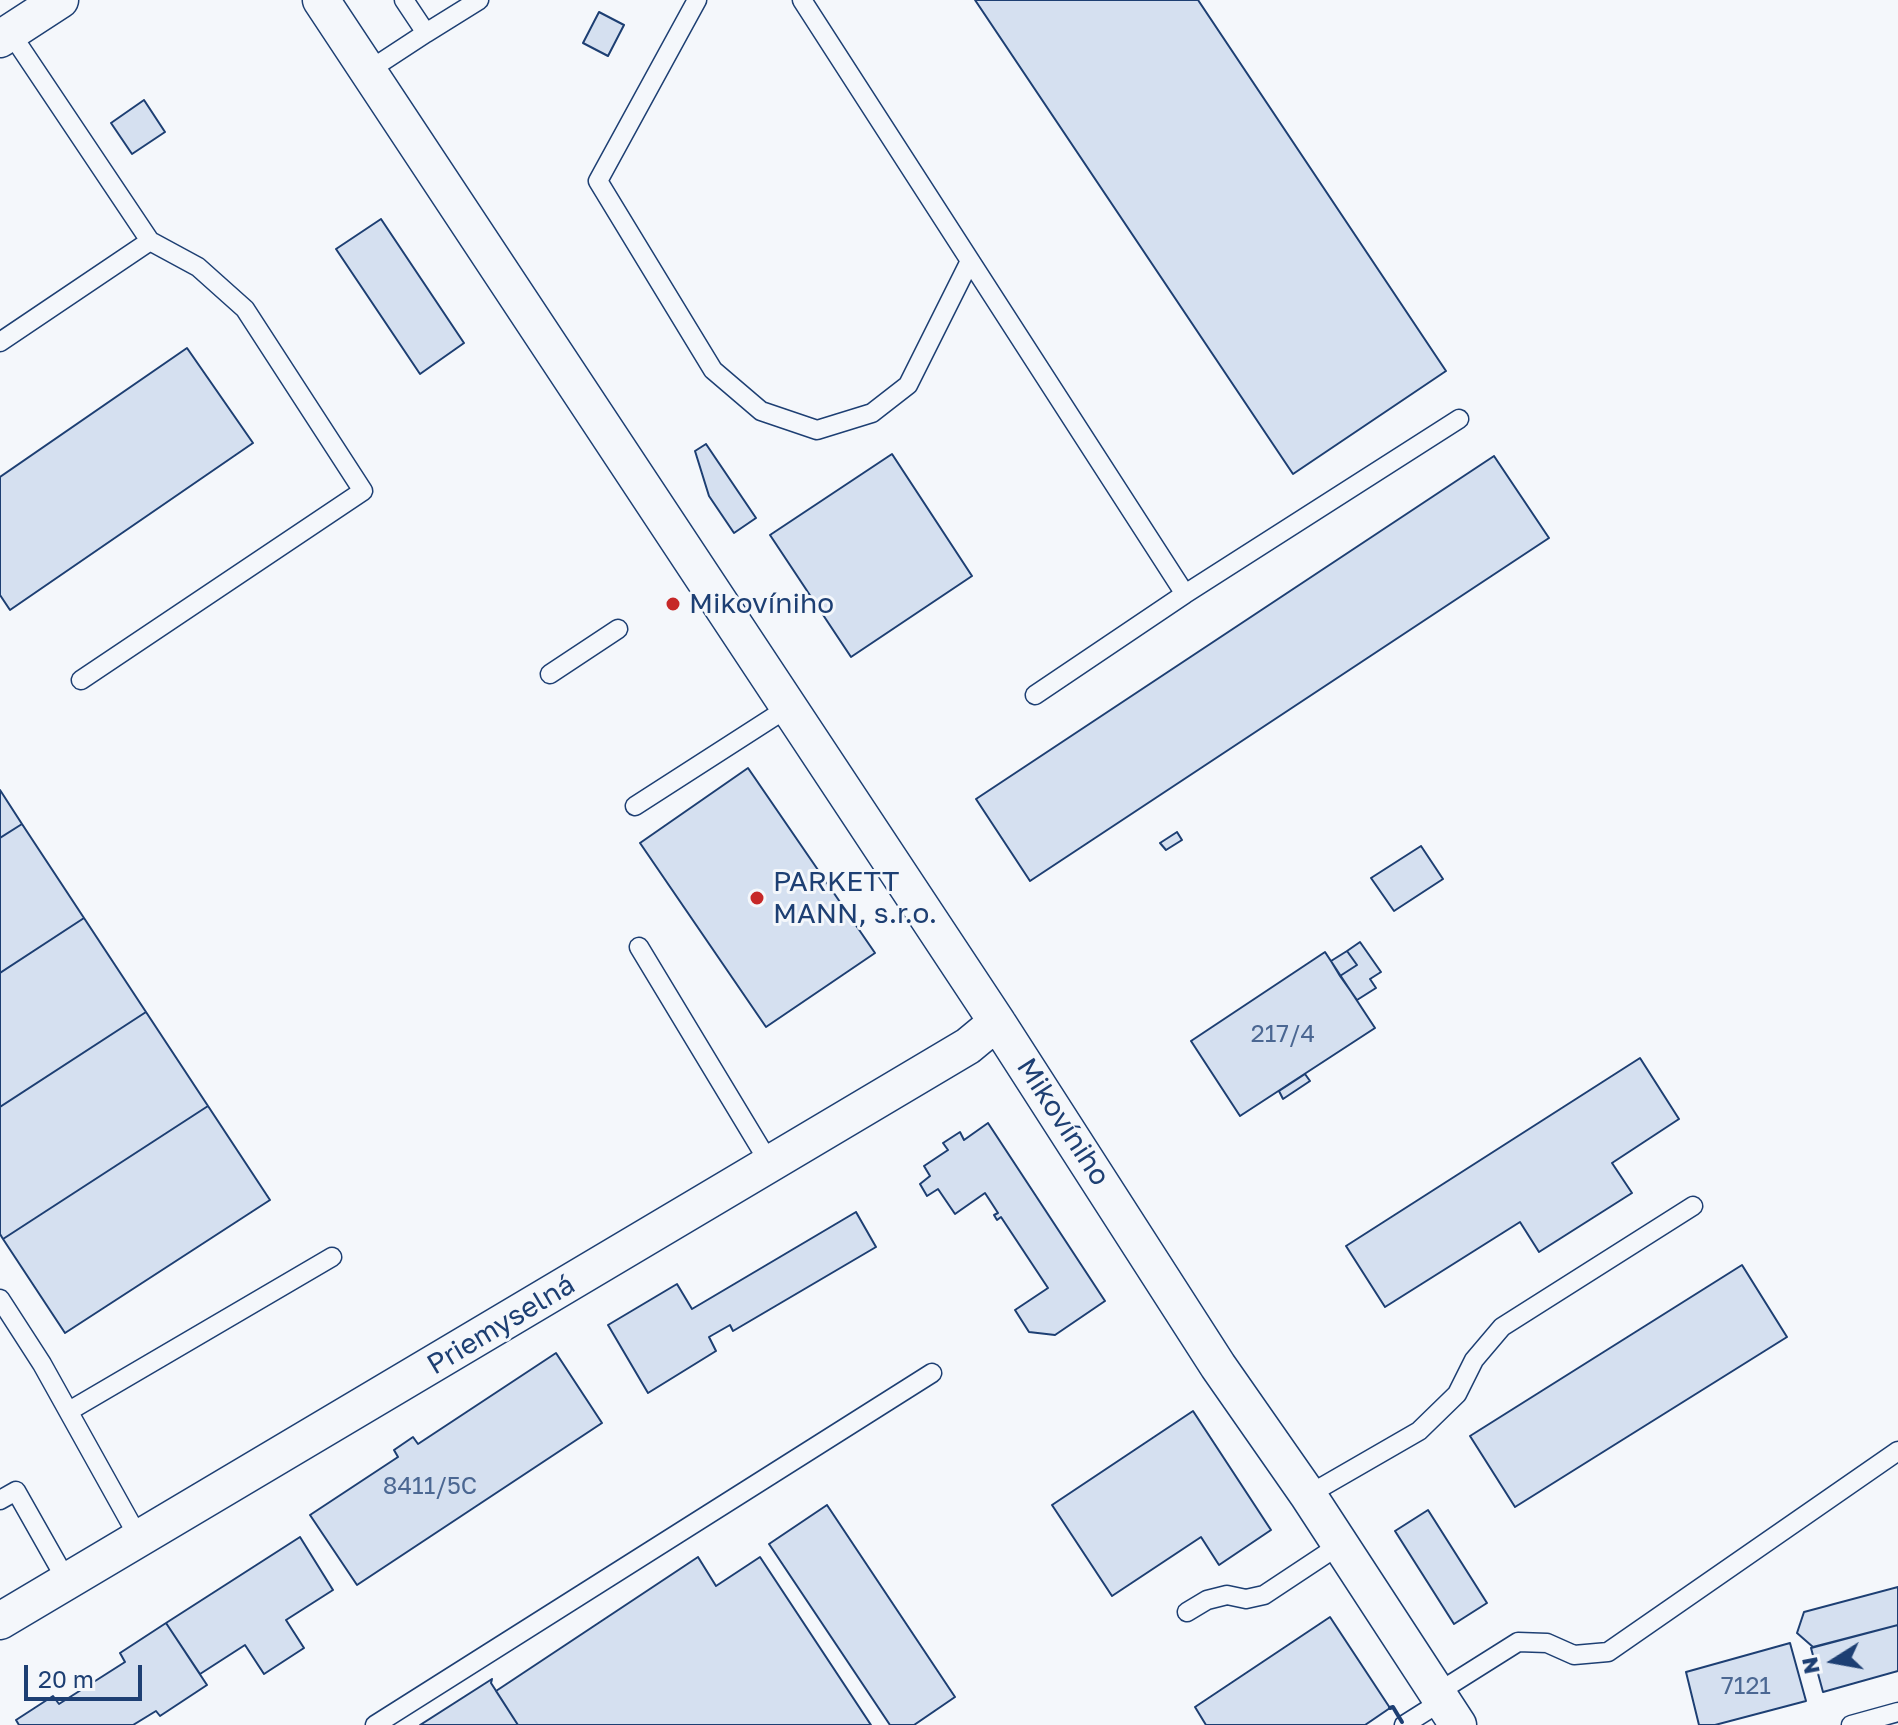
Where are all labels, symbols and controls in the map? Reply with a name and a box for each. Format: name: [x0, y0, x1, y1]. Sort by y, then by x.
place label: Mikovíniho: [689, 587, 834, 621]
marker: Mikovíniho: [664, 595, 682, 613]
place label: PARKETT MANN, s.r.o.: [773, 865, 937, 931]
marker: PARKETT MANN, s.r.o.: [748, 889, 766, 907]
house number: 217/4: [1251, 1020, 1315, 1048]
street label: Mikovíniho: [1009, 1052, 1117, 1192]
street label: Priemyselná: [421, 1268, 581, 1382]
house number: 8411/5C: [383, 1472, 477, 1500]
north arrow: [1794, 1621, 1874, 1701]
scale bar: [28, 1649, 146, 1699]
text: N: [1795, 1655, 1825, 1676]
text: 20 m: [38, 1664, 94, 1693]
house number: 7121: [1721, 1672, 1771, 1700]

